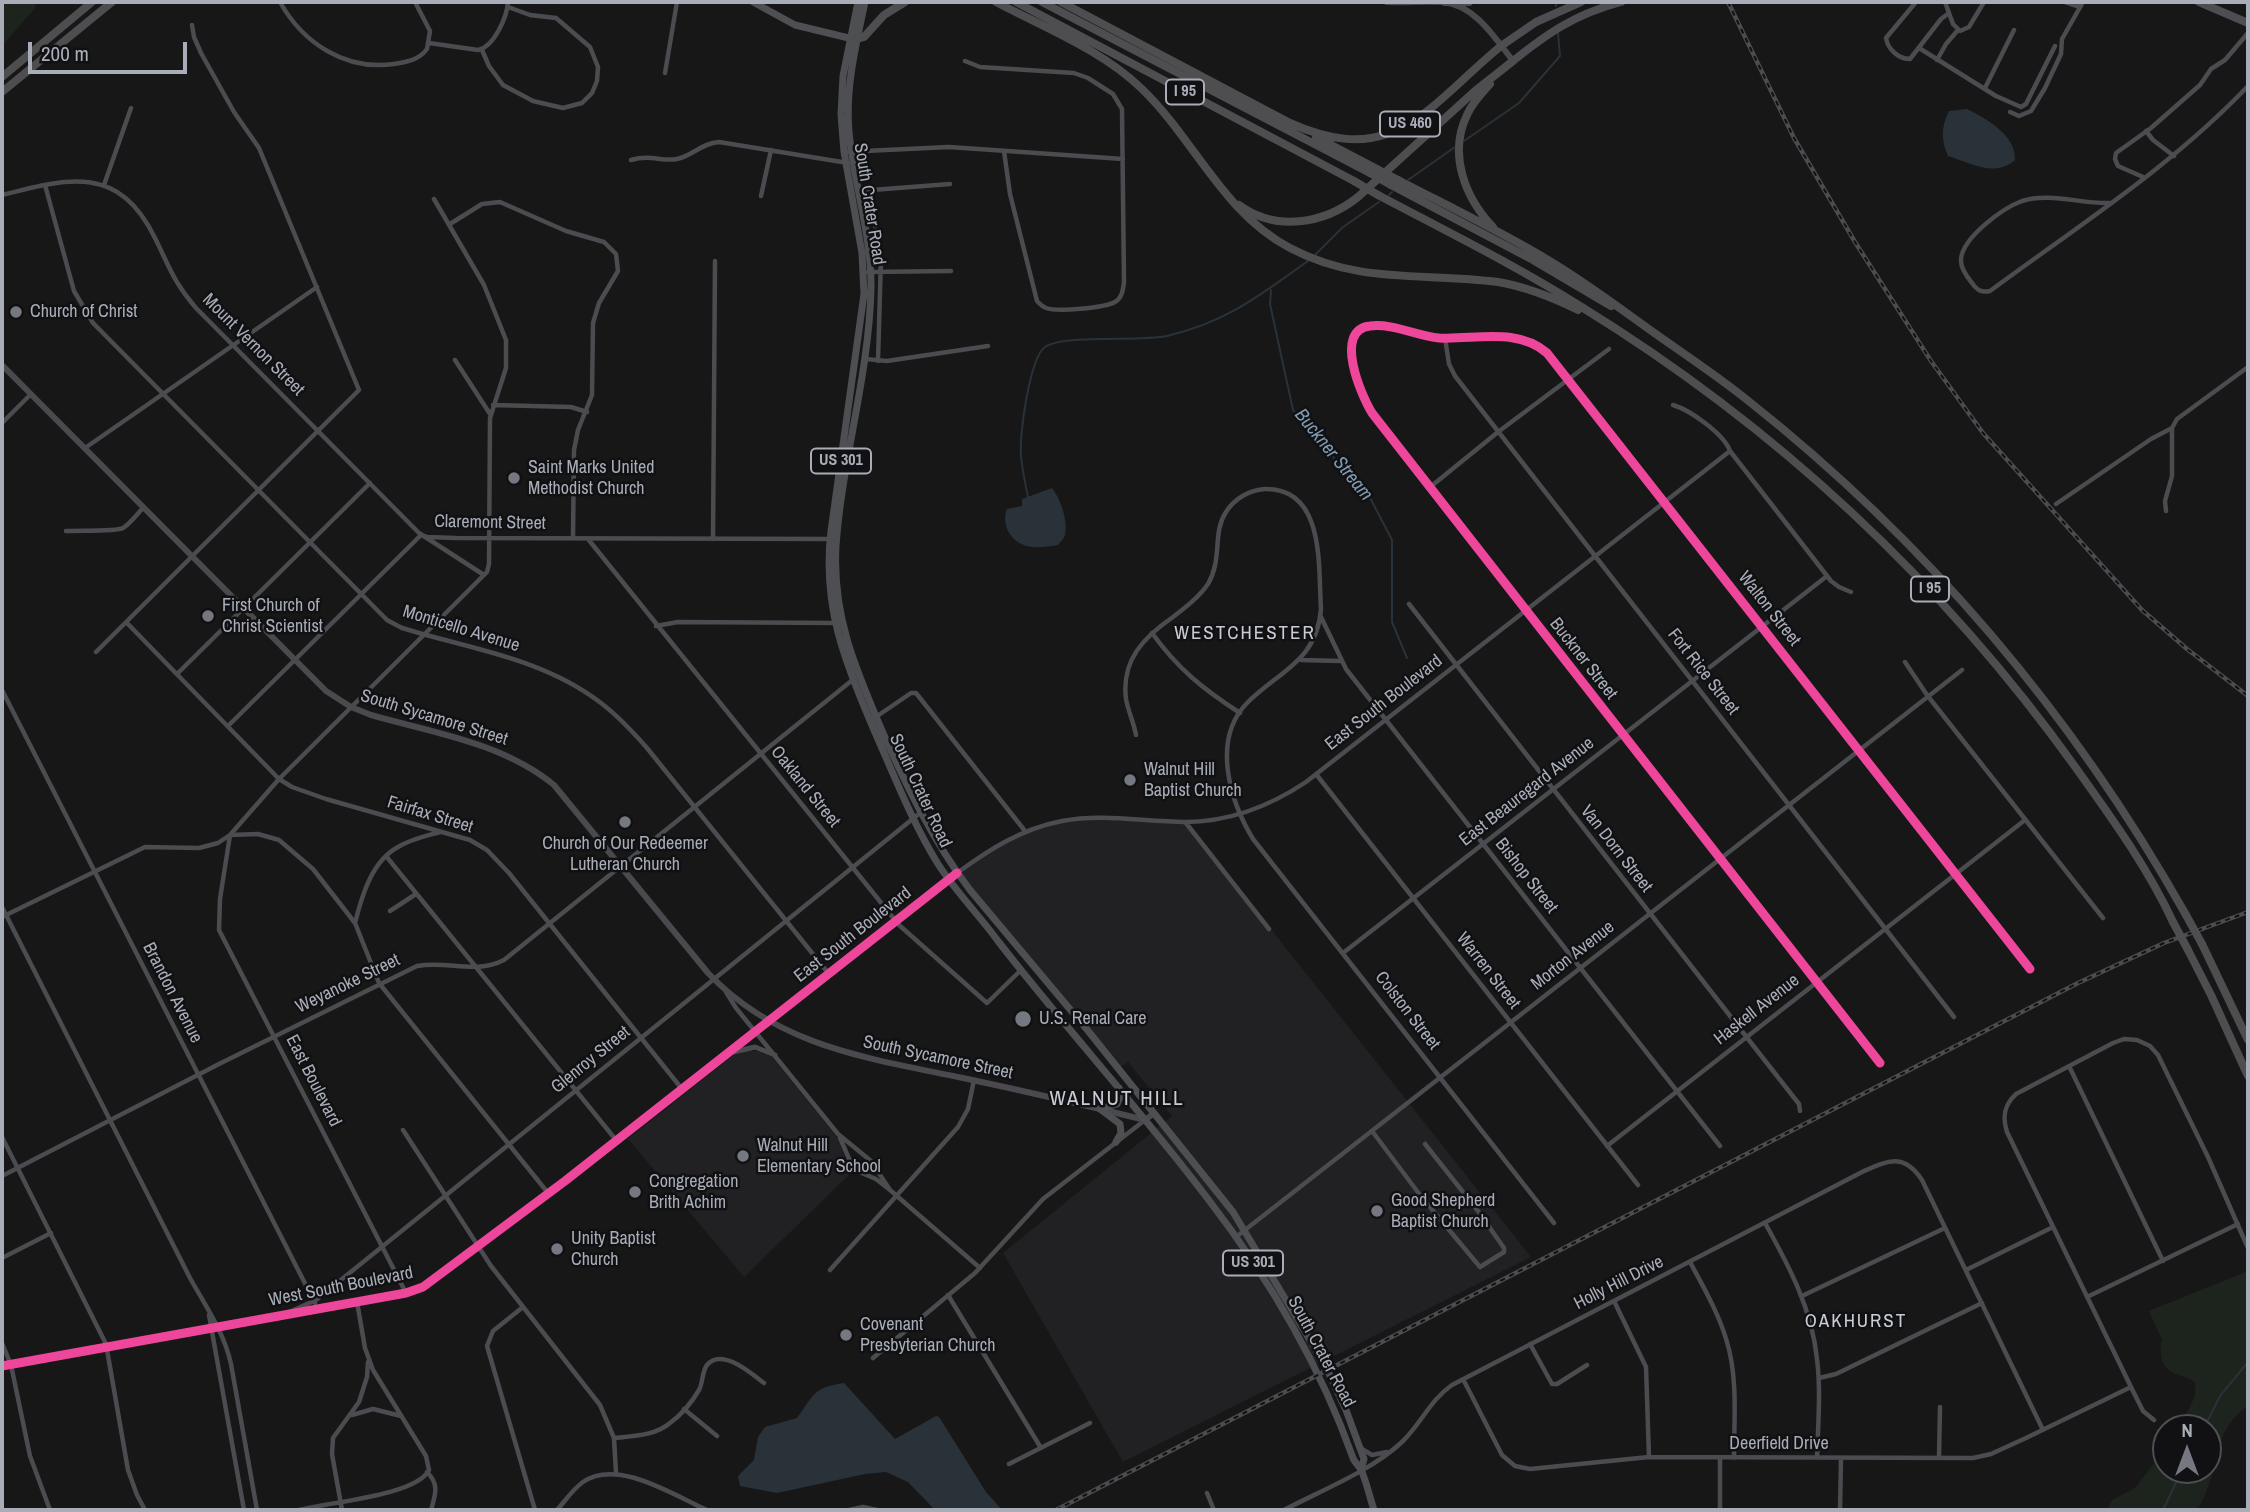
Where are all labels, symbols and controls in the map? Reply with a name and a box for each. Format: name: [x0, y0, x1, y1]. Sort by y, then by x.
scale bar: [32, 28, 191, 72]
text: 200 m: [41, 39, 89, 68]
road number: I 95: [1166, 80, 1204, 104]
road number: US 460: [1380, 112, 1440, 136]
street label: South Crater Road: [849, 142, 889, 266]
street label: Mount Vernon Street: [197, 289, 309, 401]
place label: Church of Christ: [30, 301, 137, 323]
marker: Church of Christ: [8, 304, 24, 320]
water label: Buckner Stream: [1289, 404, 1377, 506]
road number: US 301: [811, 448, 871, 474]
place label: Saint Marks United Methodist Church: [528, 457, 654, 500]
marker: Saint Marks United Methodist Church: [506, 470, 522, 486]
street label: Claremont Street: [434, 511, 546, 535]
street label: Walton Street: [1733, 567, 1805, 651]
road number: I 95: [1911, 576, 1949, 602]
place label: First Church of Christ Scientist: [222, 595, 323, 638]
street label: Monticello Avenue: [400, 601, 522, 657]
marker: First Church of Christ Scientist: [200, 608, 216, 624]
street label: Buckner Street: [1544, 614, 1622, 704]
district label: WESTCHESTER: [1176, 623, 1314, 645]
street label: Fort Rice Street: [1663, 625, 1743, 719]
street label: East South Boulevard: [1321, 651, 1447, 755]
street label: South Sycamore Street: [358, 685, 510, 751]
street label: South Crater Road: [884, 731, 956, 851]
street label: East Beauregard Avenue: [1455, 733, 1599, 851]
street label: Oakland Street: [766, 742, 844, 832]
place label: Walnut Hill Baptist Church: [1144, 759, 1242, 802]
marker: Walnut Hill Baptist Church: [1122, 772, 1138, 788]
street label: Fairfax Street: [384, 792, 476, 838]
street label: Van Dorn Street: [1575, 801, 1657, 897]
marker: Church of Our Redeemer Lutheran Church: [617, 814, 633, 830]
place label: Church of Our Redeemer Lutheran Church: [542, 833, 708, 876]
street label: Bishop Street: [1490, 834, 1562, 918]
street label: East South Boulevard: [790, 883, 916, 987]
street label: Morton Avenue: [1527, 917, 1619, 995]
street label: Warren Street: [1451, 928, 1525, 1014]
street label: Brandon Avenue: [137, 939, 207, 1047]
street label: Weyanoke Street: [292, 950, 404, 1018]
street label: Colston Street: [1370, 968, 1444, 1054]
street label: Haskell Avenue: [1710, 970, 1804, 1050]
place label: U.S. Renal Care: [1039, 1008, 1146, 1030]
marker: U.S. Renal Care: [1013, 1009, 1033, 1029]
street label: Glenroy Street: [547, 1022, 635, 1098]
street label: East Boulevard: [281, 1032, 345, 1130]
street label: South Sycamore Street: [861, 1032, 1015, 1084]
district label: WALNUT HILL: [1051, 1086, 1183, 1112]
place label: Walnut Hill Elementary School: [757, 1135, 881, 1178]
marker: Walnut Hill Elementary School: [735, 1148, 751, 1164]
place label: Congregation Brith Achim: [649, 1171, 738, 1214]
marker: Congregation Brith Achim: [627, 1184, 643, 1200]
place label: Good Shepherd Baptist Church: [1391, 1190, 1495, 1232]
marker: Good Shepherd Baptist Church: [1369, 1203, 1385, 1219]
place label: Unity Baptist Church: [571, 1228, 656, 1270]
marker: Unity Baptist Church: [549, 1241, 565, 1257]
road number: US 301: [1223, 1250, 1283, 1275]
street label: Holly Hill Drive: [1571, 1251, 1667, 1315]
street label: West South Boulevard: [267, 1262, 415, 1312]
street label: South Crater Road: [1283, 1293, 1359, 1411]
district label: OAKHURST: [1806, 1311, 1906, 1333]
place label: Covenant Presbyterian Church: [860, 1314, 995, 1356]
marker: Covenant Presbyterian Church: [838, 1327, 854, 1343]
north arrow: [2152, 1414, 2222, 1484]
text: N: [2181, 1417, 2193, 1443]
street label: Deerfield Drive: [1729, 1433, 1829, 1455]

